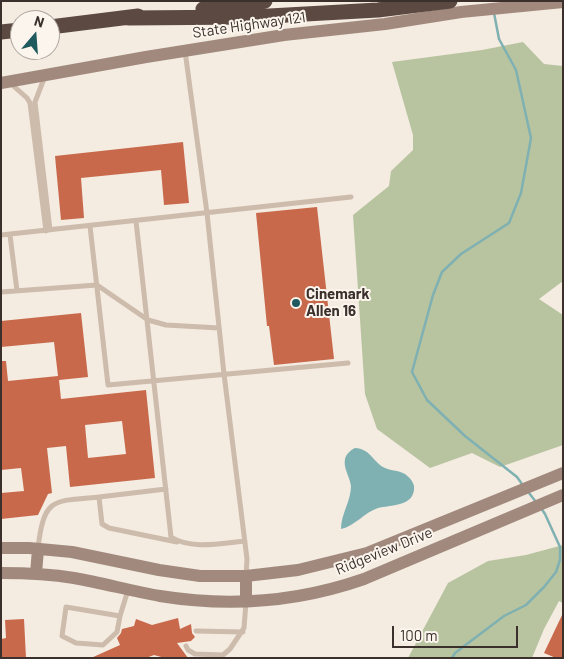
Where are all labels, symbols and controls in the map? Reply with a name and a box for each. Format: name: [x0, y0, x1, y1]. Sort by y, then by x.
street label: State Highway 121: [191, 8, 307, 42]
north arrow: [10, 10, 60, 60]
text: N: [32, 12, 47, 31]
place label: Cinemark Allen 16: [306, 285, 369, 320]
marker: Cinemark Allen 16: [290, 297, 302, 309]
street label: Ridgeview Drive: [333, 523, 435, 579]
scale bar: [394, 616, 520, 648]
text: 100 m: [400, 626, 438, 644]

